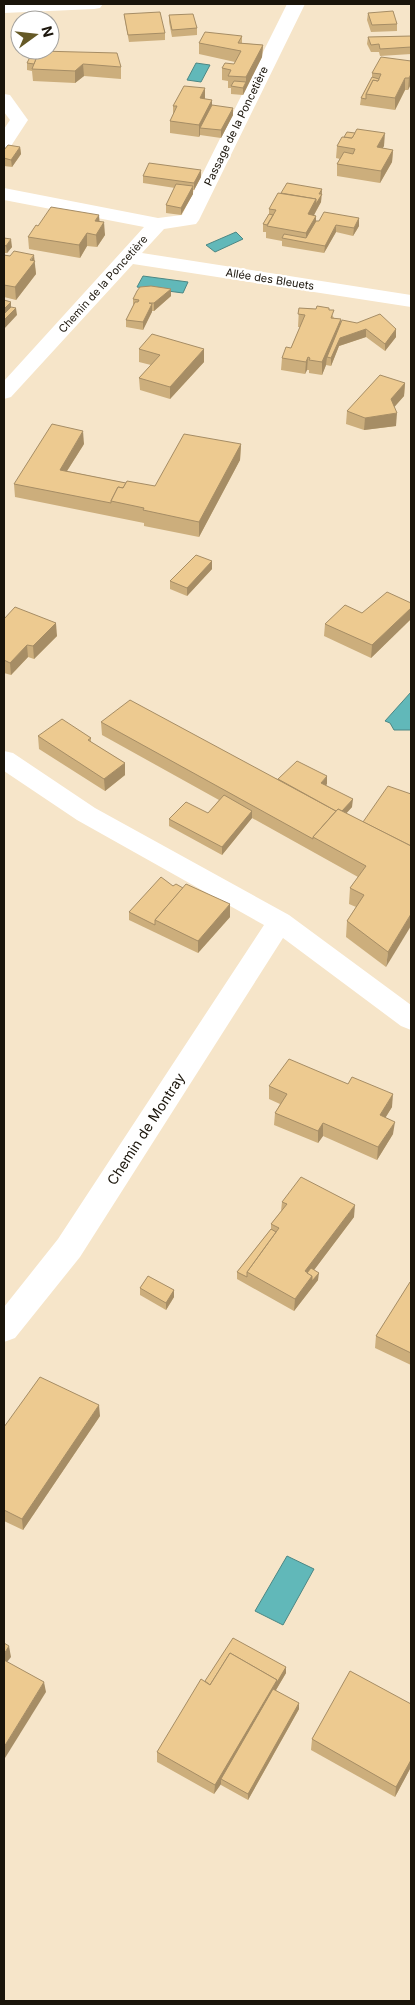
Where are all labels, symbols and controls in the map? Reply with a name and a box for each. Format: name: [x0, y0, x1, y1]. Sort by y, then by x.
north arrow: [10, 10, 60, 60]
text: N: [38, 24, 58, 39]
street label: Passage de la Poncetière: [201, 64, 271, 188]
street label: Chemin de la Poncetière: [55, 232, 151, 336]
street label: Allée des Bleuets: [225, 265, 315, 293]
street label: Chemin de Montray: [103, 1070, 188, 1188]

